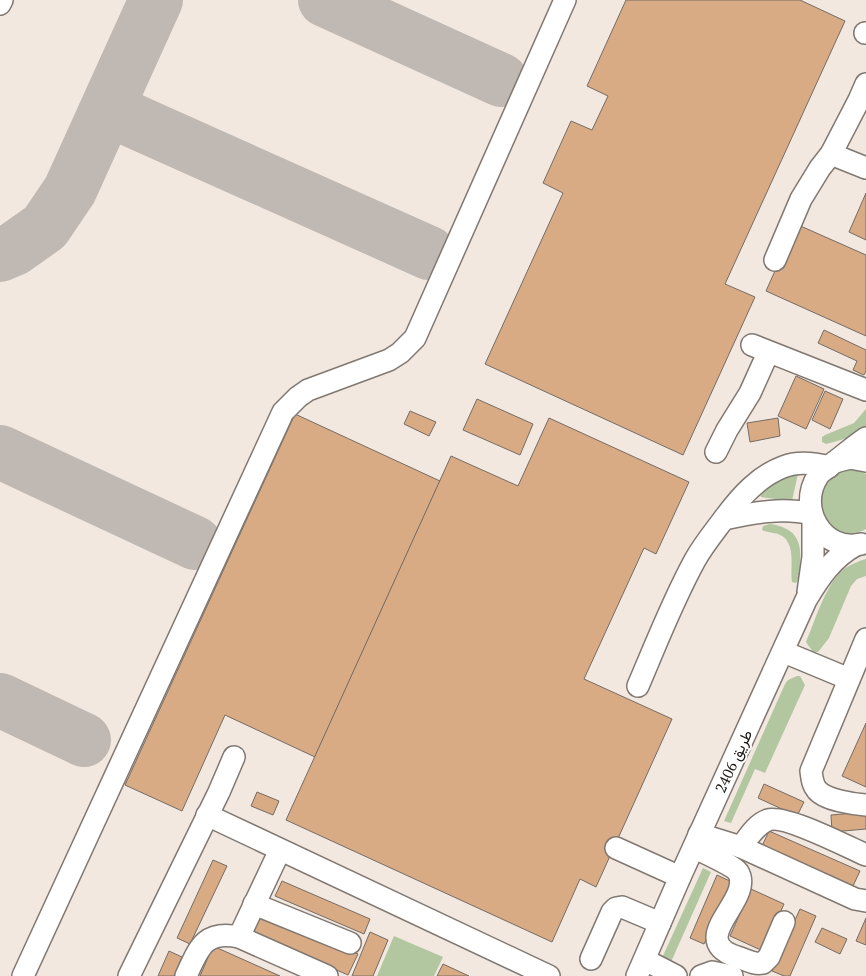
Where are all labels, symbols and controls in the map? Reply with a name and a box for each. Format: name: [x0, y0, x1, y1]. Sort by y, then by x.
street label: طريق 2406: [710, 726, 757, 796]

